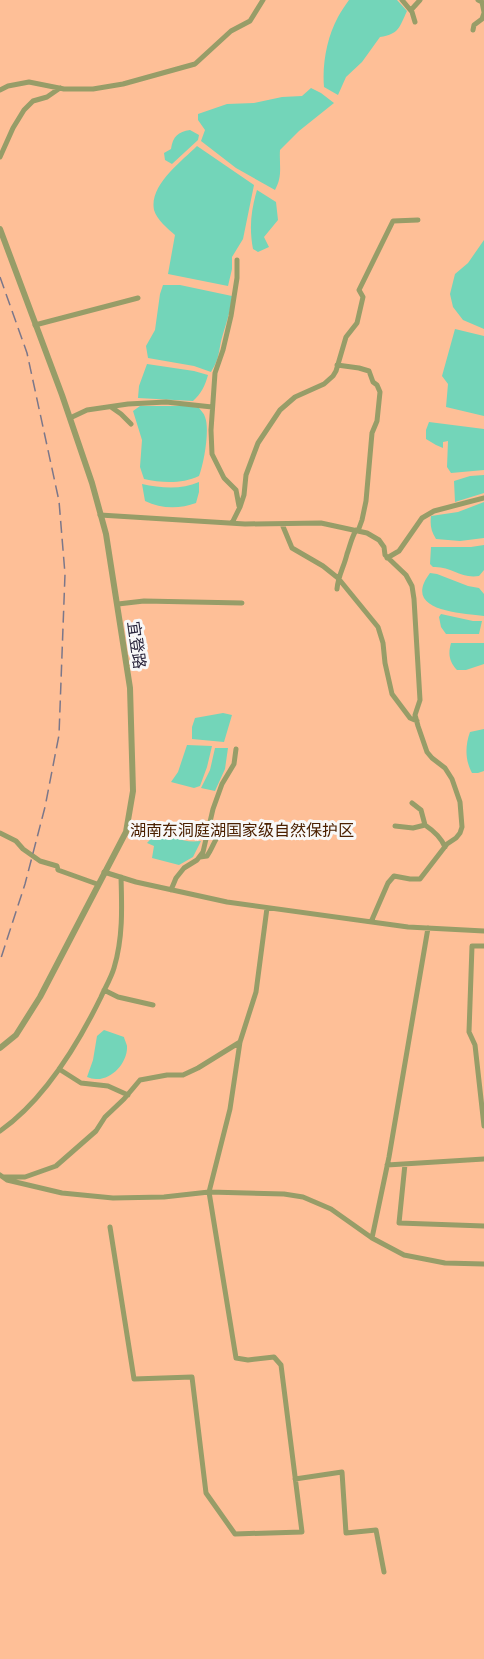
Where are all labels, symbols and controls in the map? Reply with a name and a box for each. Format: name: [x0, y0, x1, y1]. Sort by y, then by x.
street label: 宜登路: [123, 620, 151, 670]
park label: 湖南东洞庭湖国家级自然保护区: [130, 819, 354, 841]

